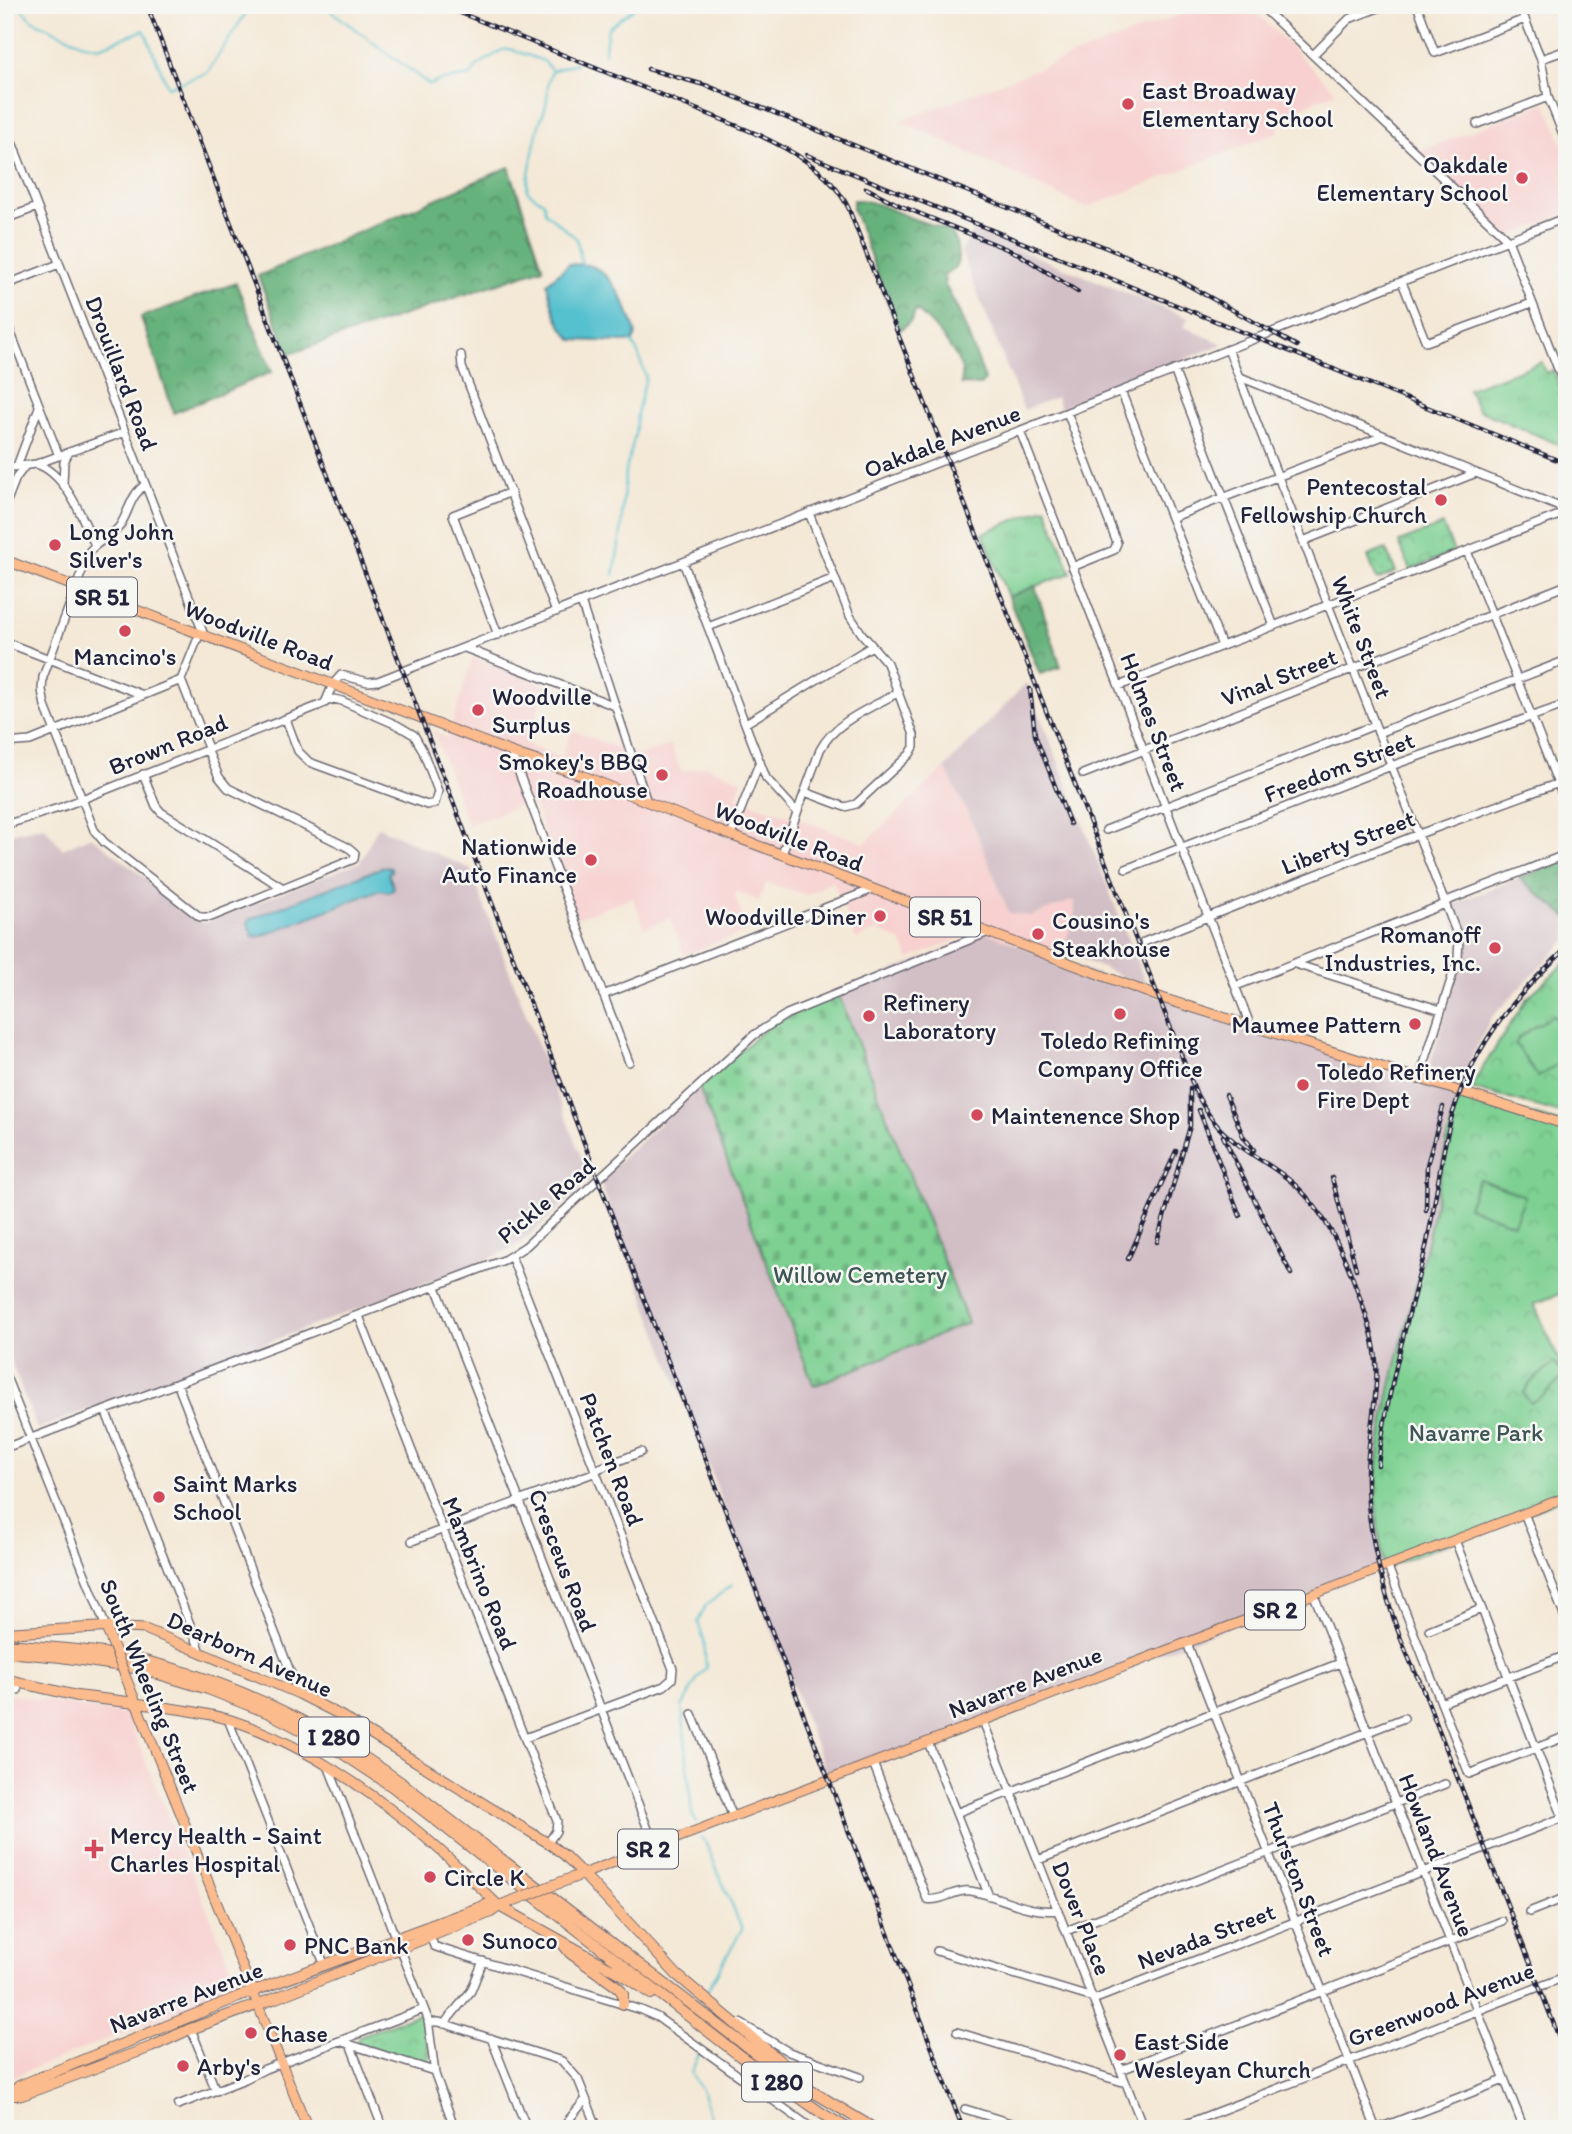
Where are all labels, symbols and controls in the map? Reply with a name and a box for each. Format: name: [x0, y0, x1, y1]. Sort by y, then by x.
place label: East Broadway Elementary School: [1142, 76, 1334, 133]
marker: East Broadway Elementary School: [1120, 96, 1136, 112]
place label: Oakdale Elementary School: [1317, 150, 1508, 207]
marker: Oakdale Elementary School: [1514, 170, 1530, 186]
street label: Drouillard Road: [79, 292, 165, 454]
street label: Oakdale Avenue: [860, 398, 1024, 484]
place label: Pentecostal Fellowship Church: [1240, 472, 1427, 529]
marker: Pentecostal Fellowship Church: [1433, 492, 1449, 508]
place label: Long John Silver's: [69, 517, 175, 574]
marker: Long John Silver's: [47, 537, 63, 553]
street label: White Street: [1325, 571, 1399, 703]
road number: SR 51: [67, 578, 137, 617]
street label: Woodville Road: [180, 593, 338, 677]
marker: Mancino's: [117, 623, 133, 639]
place label: Mancino's: [74, 642, 176, 671]
street label: Vinal Street: [1217, 642, 1341, 712]
street label: Holmes Street: [1114, 649, 1194, 795]
place label: Woodville Surplus: [492, 682, 592, 739]
marker: Woodville Surplus: [470, 702, 486, 718]
street label: Brown Road: [104, 707, 232, 781]
street label: Freedom Street: [1260, 725, 1418, 809]
place label: Smokey's BBQ Roadhouse: [499, 747, 648, 804]
marker: Smokey's BBQ Roadhouse: [654, 767, 670, 783]
street label: Woodville Road: [710, 794, 868, 878]
street label: Liberty Street: [1277, 803, 1419, 881]
place label: Nationwide Auto Finance: [442, 832, 577, 889]
marker: Nationwide Auto Finance: [583, 852, 599, 868]
road number: SR 51: [910, 898, 980, 936]
place label: Woodville Diner: [705, 902, 866, 931]
place label: Cousino's Steakhouse: [1052, 906, 1170, 963]
marker: Woodville Diner: [872, 908, 888, 924]
place label: Romanoff Industries, Inc.: [1325, 920, 1482, 977]
marker: Cousino's Steakhouse: [1030, 926, 1046, 942]
marker: Romanoff Industries, Inc.: [1487, 940, 1503, 956]
place label: Refinery Laboratory: [883, 988, 996, 1045]
marker: Toledo Refining Company Office: [1112, 1006, 1128, 1022]
marker: Refinery Laboratory: [861, 1008, 877, 1024]
place label: Maumee Pattern: [1231, 1010, 1401, 1039]
marker: Maumee Pattern: [1407, 1016, 1423, 1032]
place label: Toledo Refining Company Office: [1037, 1026, 1203, 1083]
place label: Toledo Refinery Fire Dept: [1317, 1057, 1476, 1114]
marker: Toledo Refinery Fire Dept: [1295, 1077, 1311, 1093]
place label: Maintenence Shop: [991, 1101, 1180, 1130]
marker: Maintenence Shop: [969, 1107, 985, 1123]
street label: Pickle Road: [491, 1151, 601, 1249]
park label: Willow Cemetery: [773, 1260, 947, 1289]
street label: Patchen Road: [573, 1388, 651, 1530]
park label: Navarre Park: [1409, 1418, 1543, 1447]
place label: Saint Marks School: [173, 1469, 298, 1526]
street label: Cresceus Road: [523, 1485, 604, 1635]
marker: Saint Marks School: [151, 1489, 167, 1505]
street label: Mambrino Road: [436, 1492, 524, 1654]
street label: South Wheeling Street: [94, 1575, 206, 1797]
road number: SR 2: [1245, 1590, 1305, 1630]
street label: Dearborn Avenue: [163, 1605, 337, 1703]
street label: Navarre Avenue: [944, 1639, 1106, 1725]
road number: I 280: [299, 1718, 369, 1756]
street label: Howland Avenue: [1393, 1769, 1481, 1941]
street label: Thurston Street: [1256, 1798, 1342, 1960]
place label: Mercy Health - Saint Charles Hospital: [110, 1821, 322, 1878]
road number: SR 2: [618, 1830, 678, 1868]
marker: Mercy Health - Saint Charles Hospital: [84, 1839, 104, 1859]
street label: Dover Place: [1046, 1857, 1118, 1979]
place label: Circle K: [444, 1863, 526, 1892]
marker: Circle K: [422, 1869, 438, 1885]
street label: Nevada Street: [1133, 1896, 1279, 1976]
place label: Sunoco: [482, 1926, 558, 1955]
place label: PNC Bank: [304, 1931, 409, 1960]
marker: Sunoco: [460, 1932, 476, 1948]
marker: PNC Bank: [282, 1937, 298, 1953]
street label: Navarre Avenue: [105, 1954, 267, 2040]
street label: Greenwood Avenue: [1344, 1955, 1538, 2053]
place label: Chase: [265, 2019, 328, 2048]
marker: Chase: [243, 2025, 259, 2041]
place label: East Side Wesleyan Church: [1134, 2027, 1311, 2084]
marker: East Side Wesleyan Church: [1112, 2047, 1128, 2063]
place label: Arby's: [197, 2052, 261, 2081]
marker: Arby's: [175, 2058, 191, 2074]
road number: I 280: [742, 2062, 812, 2102]

